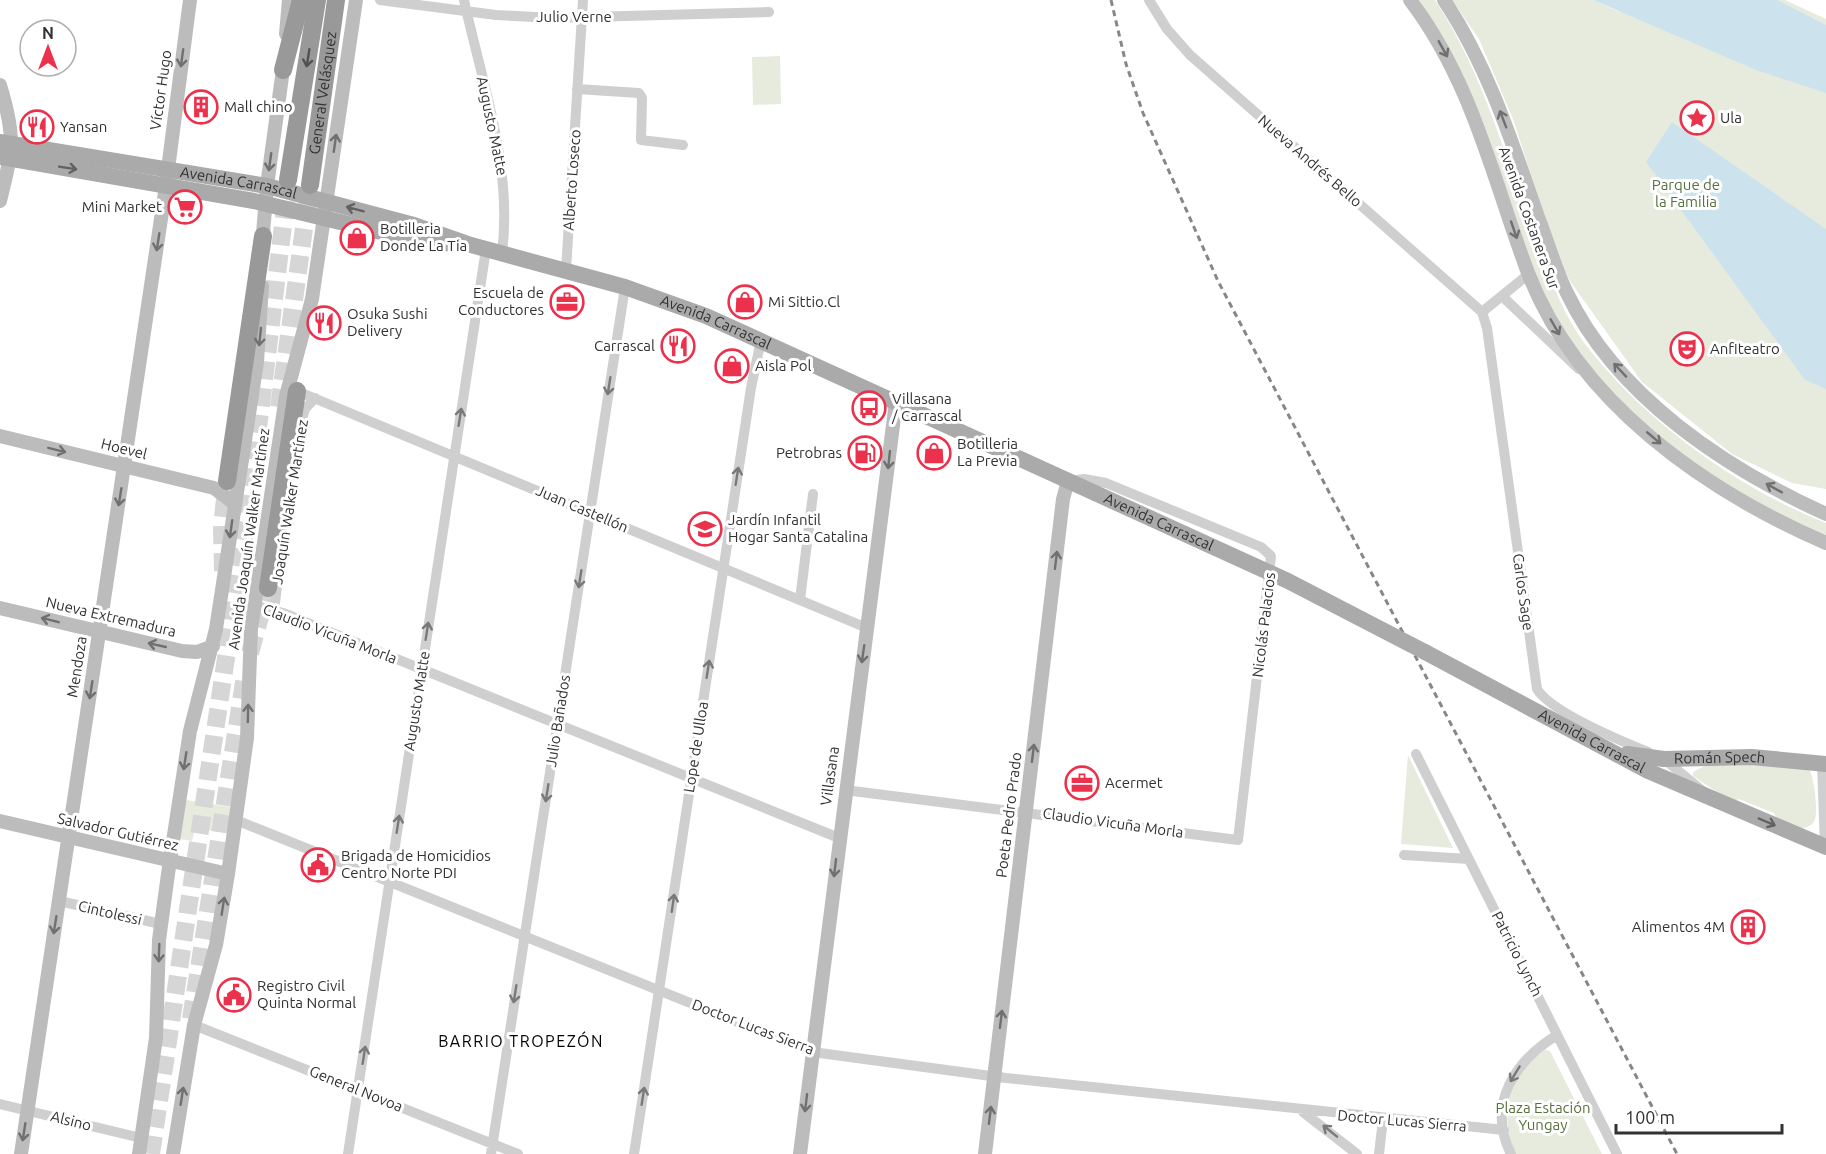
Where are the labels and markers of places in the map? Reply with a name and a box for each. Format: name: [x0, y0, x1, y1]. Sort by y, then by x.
building icon: Mall chino: [183, 89, 219, 125]
place label: Mall chino: [224, 98, 293, 115]
place icon: Ula: [1679, 100, 1715, 136]
restaurant icon: Yansan: [19, 109, 55, 145]
place label: Ula: [1720, 109, 1742, 126]
place label: Yansan: [60, 118, 107, 135]
supermarket icon: Mini Market: [167, 189, 203, 225]
place label: Mini Market: [82, 198, 162, 215]
shop icon: Botilleria Donde La Tia: [339, 220, 375, 256]
place label: Botilleria Donde La Tia: [380, 220, 467, 254]
place label: Escuela de Conductores: [458, 284, 544, 318]
office icon: Escuela de Conductores: [549, 284, 585, 320]
shop icon: Mi Sittio.Cl: [727, 284, 763, 320]
place label: Mi Sittio.Cl: [768, 293, 840, 310]
restaurant icon: Osuka Sushi Delivery: [306, 305, 342, 341]
place label: Osuka Sushi Delivery: [347, 305, 428, 339]
restaurant icon: Carrascal: [660, 328, 696, 364]
theatre icon: Anfiteatro: [1669, 331, 1705, 367]
place label: Carrascal: [594, 337, 655, 354]
place label: Anfiteatro: [1710, 340, 1780, 357]
shop icon: Aisla Pol: [714, 348, 750, 384]
place label: Aisla Pol: [755, 357, 812, 374]
bus stop icon: Villasana / Carrascal: [851, 390, 887, 426]
place label: Villasana / Carrascal: [891, 390, 962, 424]
fuel station icon: Petrobras: [847, 435, 883, 471]
shop icon: Botilleria La Previa: [916, 435, 952, 471]
place label: Botilleria La Previa: [957, 435, 1018, 469]
place label: Petrobras: [776, 444, 842, 461]
school or university icon: Jardín Infantil Hogar Santa Catalina: [687, 511, 723, 547]
place label: Jardín Infantil Hogar Santa Catalina: [728, 511, 868, 545]
office icon: Acermet: [1064, 765, 1100, 801]
place label: Acermet: [1105, 774, 1163, 791]
public building icon: Brigada de Homicidios Centro Norte PDI: [300, 847, 336, 883]
place label: Brigada de Homicidios Centro Norte PDI: [341, 847, 491, 881]
building icon: Alimentos 4M: [1730, 909, 1766, 945]
place label: Alimentos 4M: [1632, 918, 1725, 935]
public building icon: Registro Civil Quinta Normal: [216, 977, 252, 1013]
place label: Registro Civil Quinta Normal: [257, 977, 356, 1011]

